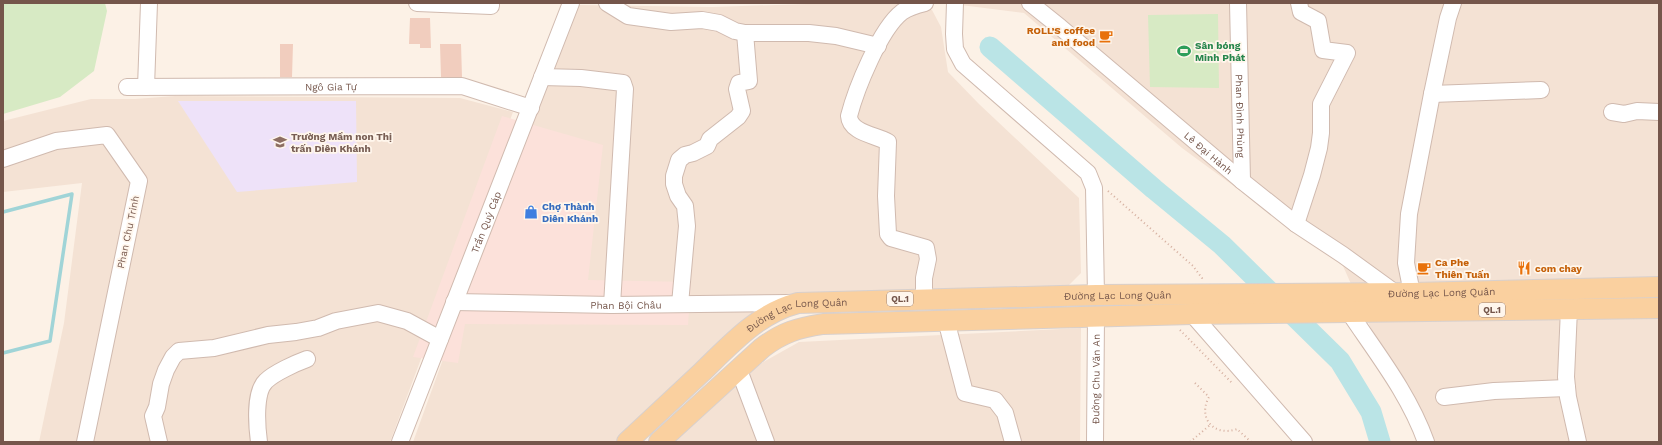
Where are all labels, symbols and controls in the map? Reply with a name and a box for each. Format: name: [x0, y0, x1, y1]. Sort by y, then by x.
place label: ROLL’S coffee and food: [1027, 25, 1095, 48]
cafe icon: ROLL’S coffee and food: [1098, 28, 1114, 44]
place label: Sân bóng Minh Phát: [1195, 40, 1246, 63]
sports icon: Sân bóng Minh Phát: [1176, 43, 1192, 59]
street label: Phan Đình Phùng: [1234, 74, 1247, 158]
street label: Ngô Gia Tự: [305, 81, 358, 92]
street label: Lê Đại Hành: [1182, 129, 1235, 176]
place label: Trường Mầm non Thị trấn Diên Khánh: [291, 131, 392, 154]
school or university icon: Trường Mầm non Thị trấn Diên Khánh: [272, 134, 288, 150]
street label: Trần Quý Cáp: [469, 190, 503, 255]
street label: Phan Chu Trinh: [115, 194, 141, 270]
place label: Chợ Thành Diên Khánh: [542, 201, 598, 224]
shop icon: Chợ Thành Diên Khánh: [523, 204, 539, 220]
place label: Ca Phe Thiên Tuấn: [1435, 257, 1489, 280]
cafe icon: Ca Phe Thiên Tuấn: [1416, 260, 1432, 276]
restaurant icon: com chay: [1516, 260, 1532, 276]
place label: com chay: [1535, 263, 1582, 274]
street label: Đường Lạc Long Quân: [1388, 285, 1495, 299]
street label: Đường Lạc Long Quân: [1064, 289, 1171, 301]
road number: QL.1: [887, 292, 913, 306]
street label: Đường Lạc Long Quân: [744, 296, 848, 334]
street label: Phan Bội Châu: [590, 299, 662, 311]
road number: QL.1: [1479, 303, 1505, 317]
street label: Đường Chu Văn An: [1090, 334, 1101, 424]

